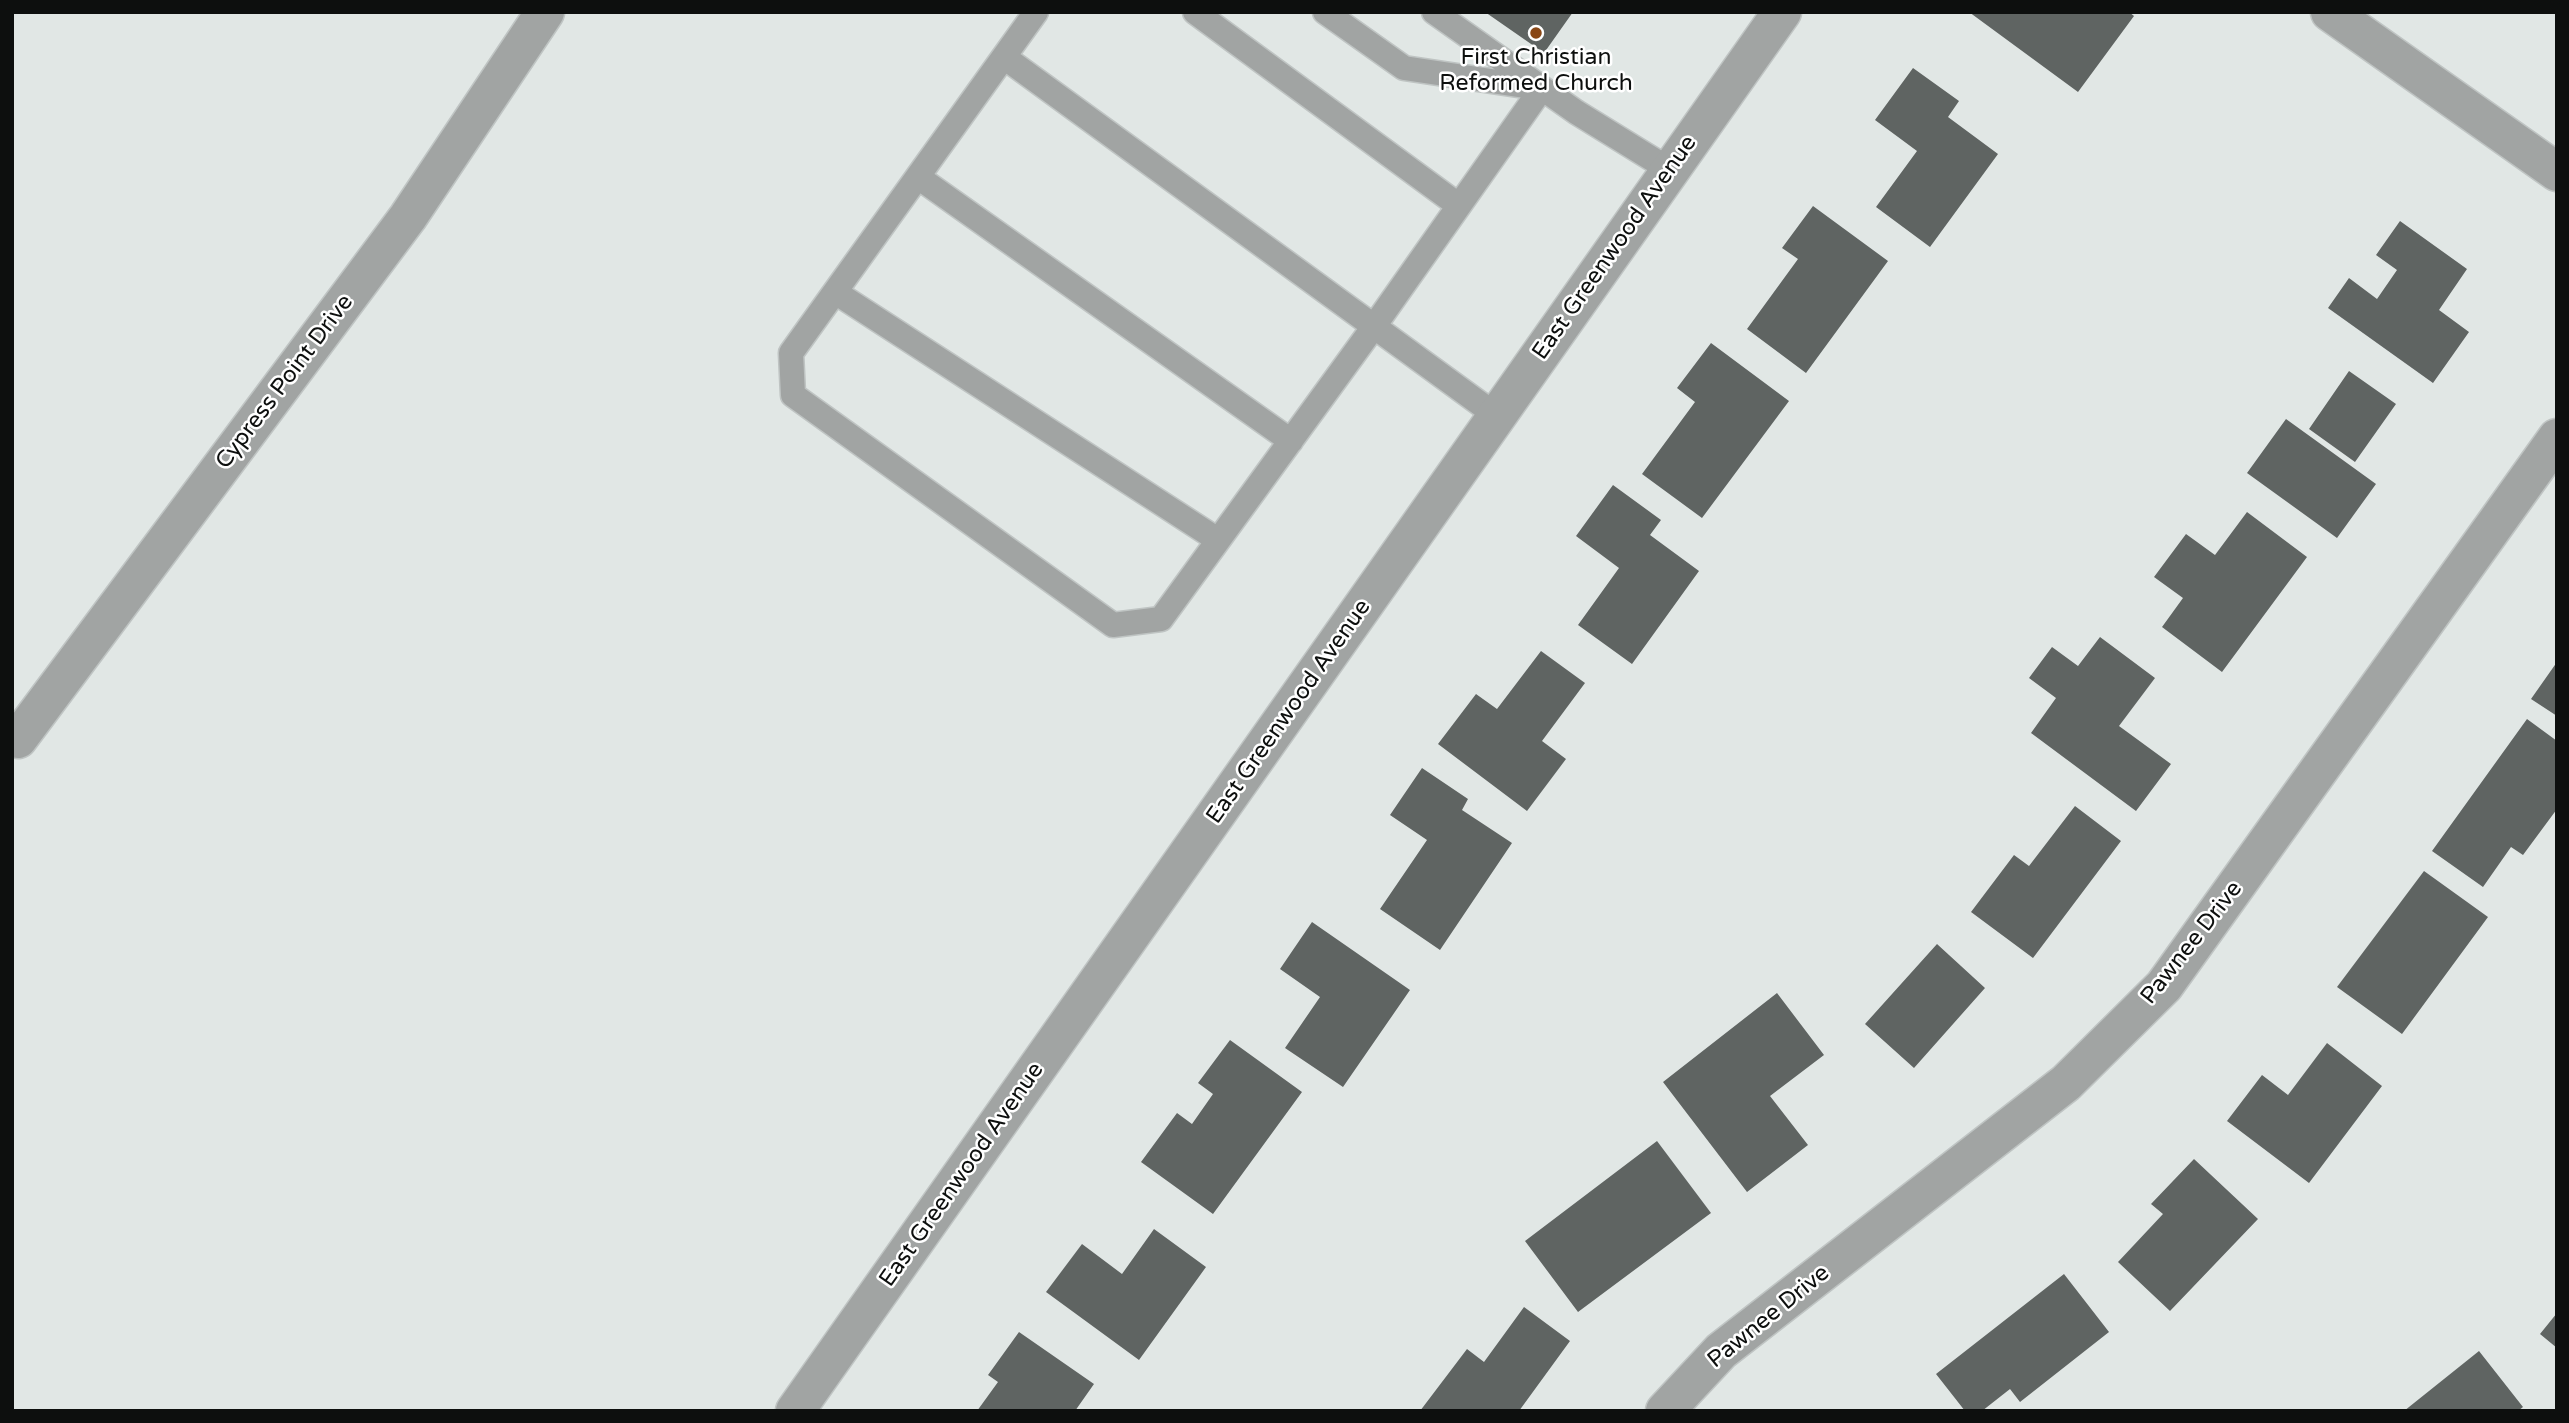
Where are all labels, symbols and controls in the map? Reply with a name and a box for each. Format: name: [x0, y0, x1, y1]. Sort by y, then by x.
marker: First Christian Reformed Church: [1528, 25, 1544, 41]
place label: First Christian Reformed Church: [1439, 44, 1633, 98]
street label: East Greenwood Avenue: [1527, 130, 1703, 366]
street label: Cypress Point Drive: [210, 289, 360, 475]
street label: East Greenwood Avenue: [1201, 594, 1377, 830]
street label: Pawnee Drive: [2135, 876, 2249, 1010]
street label: East Greenwood Avenue: [874, 1057, 1050, 1293]
street label: Pawnee Drive: [1703, 1260, 1835, 1374]

